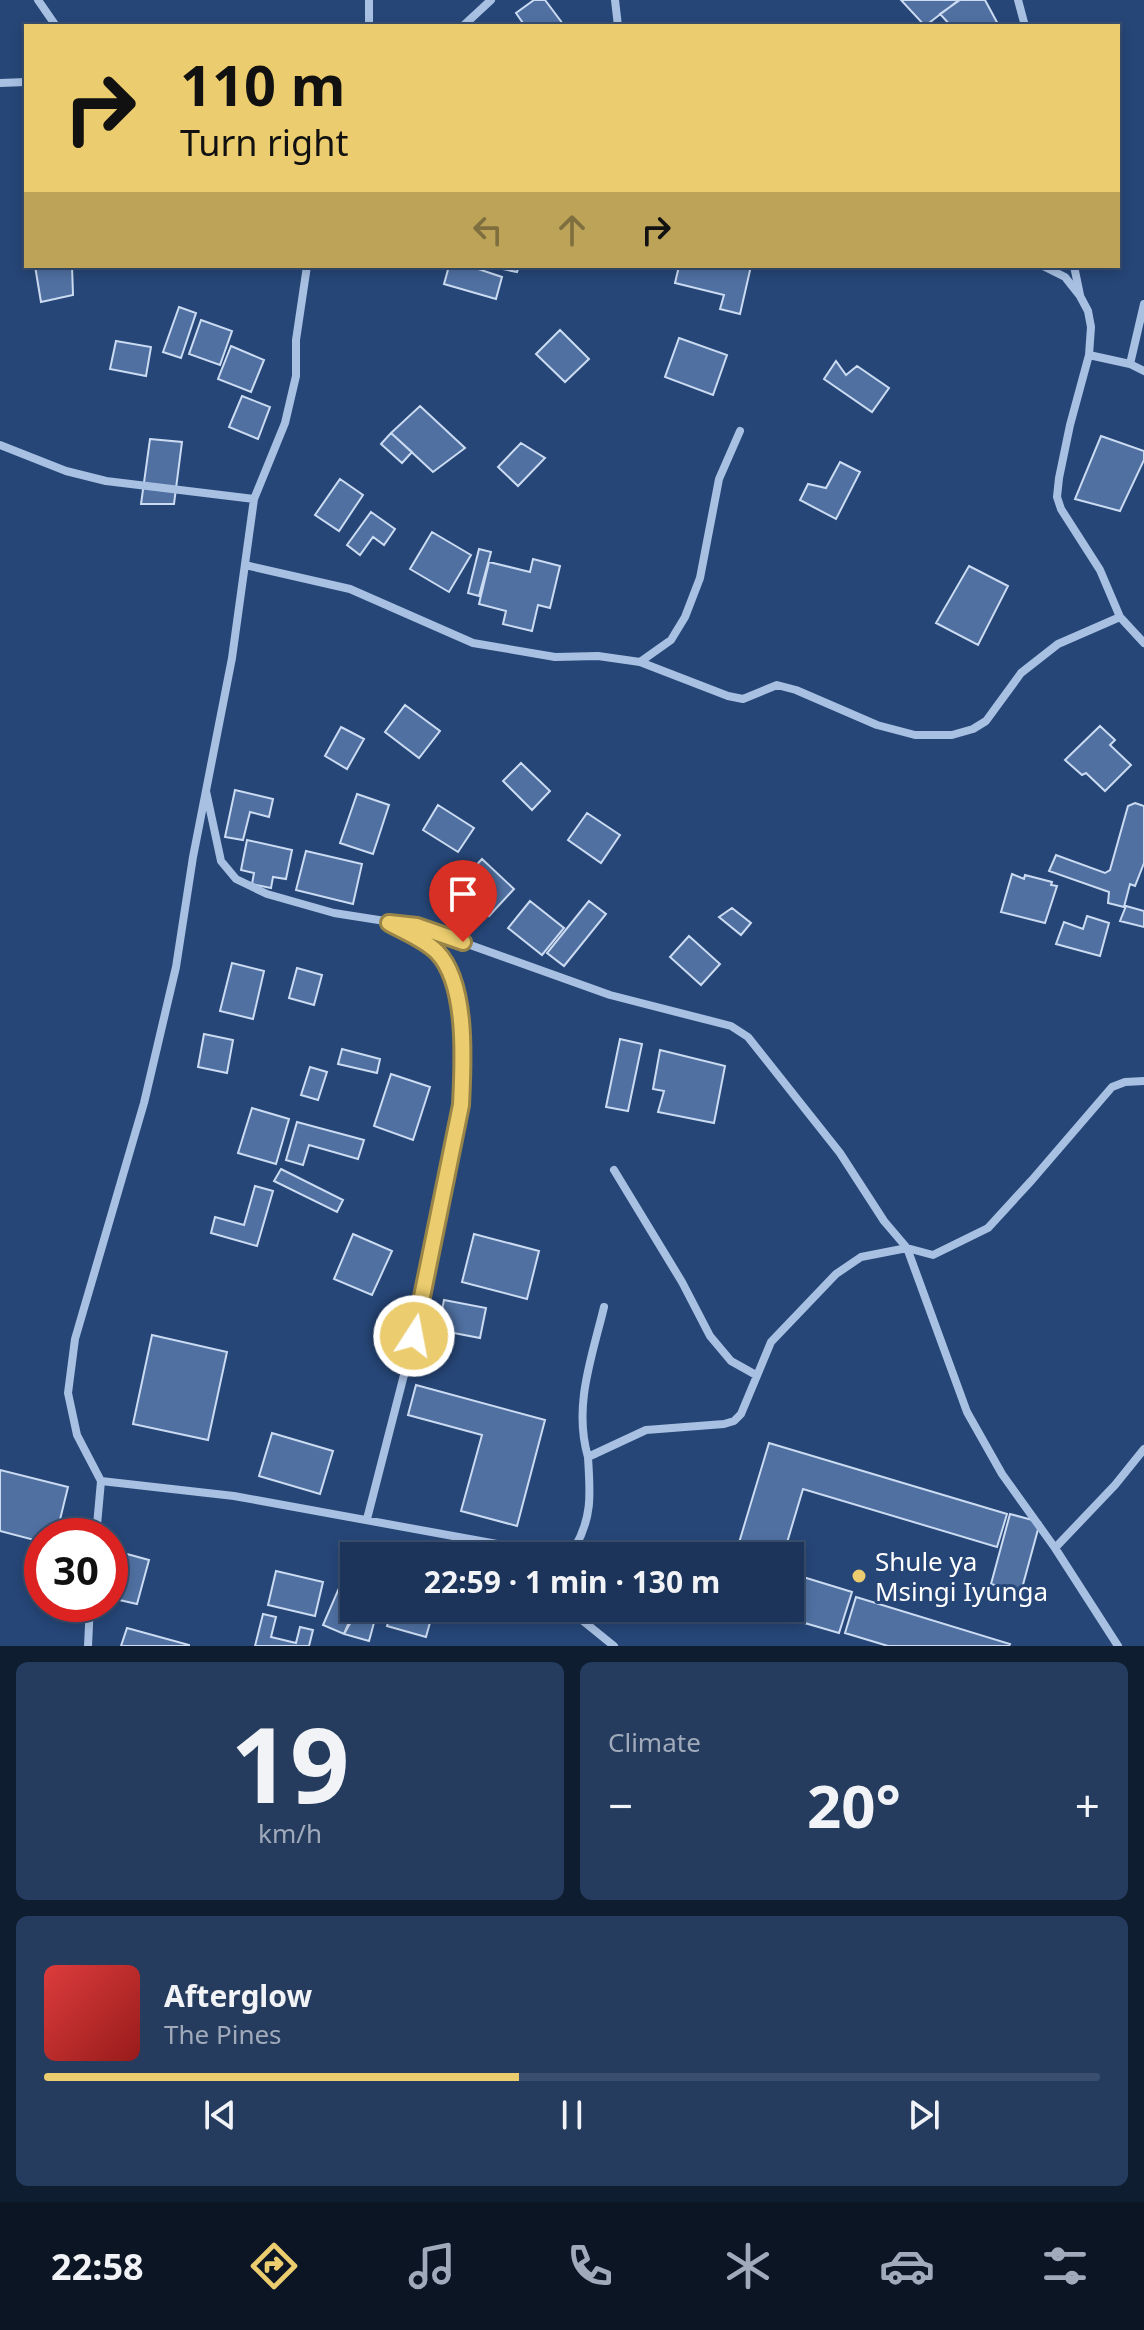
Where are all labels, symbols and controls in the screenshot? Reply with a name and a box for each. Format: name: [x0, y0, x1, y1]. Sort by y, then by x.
text: 110 m: [180, 46, 345, 122]
icon: right: [48, 56, 152, 160]
text: Turn right: [180, 118, 348, 167]
icon: left: [466, 208, 510, 252]
icon: ahead: [550, 208, 594, 252]
icon: right: [634, 208, 678, 252]
pin: [429, 860, 497, 942]
icon: arrive: [441, 872, 485, 916]
position arrow: [372, 1294, 456, 1378]
speed limit sign: 30: [24, 1518, 128, 1622]
place label: Shule ya Msingi Iyunga: [875, 1543, 1048, 1609]
text: 22:59 · 1 min · 130 m: [424, 1561, 720, 1602]
marker: Shule ya Msingi Iyunga: [850, 1567, 868, 1585]
text: 19: [231, 1692, 349, 1833]
text: Climate: [608, 1724, 701, 1760]
text: 20°: [807, 1764, 901, 1846]
text: −: [608, 1775, 633, 1835]
text: +: [1075, 1775, 1100, 1835]
text: km/h: [258, 1815, 322, 1851]
text: Afterglow: [164, 1975, 312, 2016]
text: The Pines: [164, 2016, 282, 2052]
icon: previous: [198, 2093, 242, 2137]
icon: pause: [550, 2093, 594, 2137]
icon: next: [902, 2093, 946, 2137]
icon: directions: [246, 2238, 302, 2294]
icon: music: [404, 2238, 460, 2294]
icon: phone: [562, 2238, 618, 2294]
icon: climate: [720, 2238, 776, 2294]
icon: car: [879, 2238, 935, 2294]
icon: filters: [1037, 2238, 1093, 2294]
text: 22:58: [51, 2242, 144, 2291]

